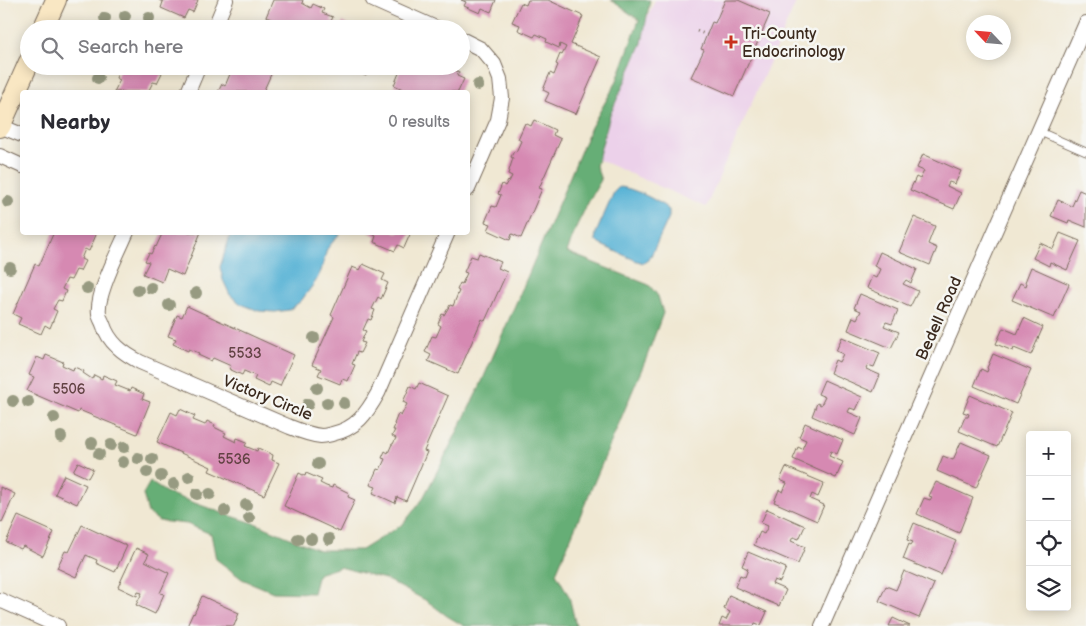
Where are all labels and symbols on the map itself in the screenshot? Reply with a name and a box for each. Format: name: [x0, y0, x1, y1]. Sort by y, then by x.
north arrow: [966, 15, 1011, 60]
place label: Tri-County Endocrinology: [742, 25, 846, 62]
marker: Tri-County Endocrinology: [724, 35, 738, 49]
street label: Bedell Road: [913, 274, 966, 363]
house number: 5533: [228, 345, 262, 362]
street label: Victory Circle: [220, 372, 315, 425]
house number: 5506: [53, 381, 86, 398]
house number: 5536: [217, 451, 251, 468]

